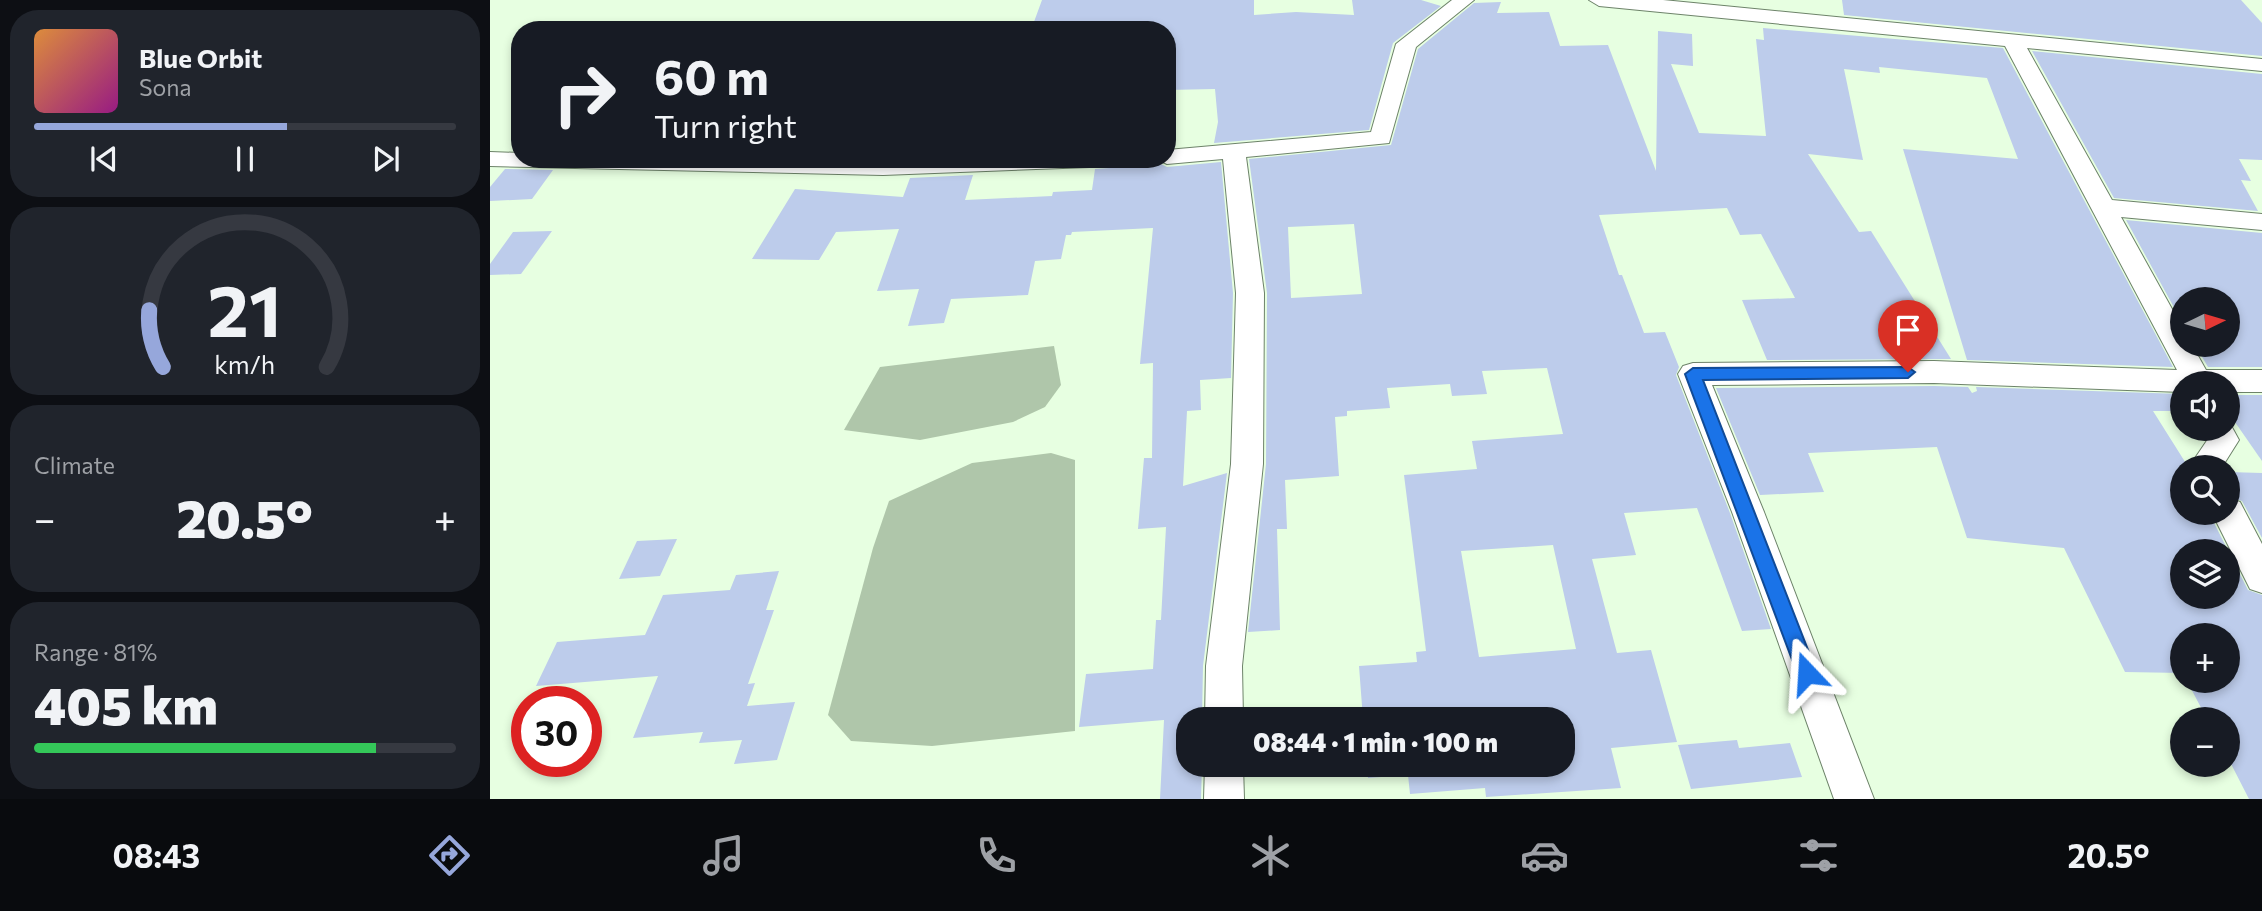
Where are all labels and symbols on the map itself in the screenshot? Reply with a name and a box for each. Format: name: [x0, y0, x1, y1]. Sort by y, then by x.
north arrow: [2170, 287, 2240, 357]
pin: [1878, 300, 1938, 372]
position arrow: [1770, 636, 1844, 710]
speed limit sign: 30: [511, 686, 602, 777]

